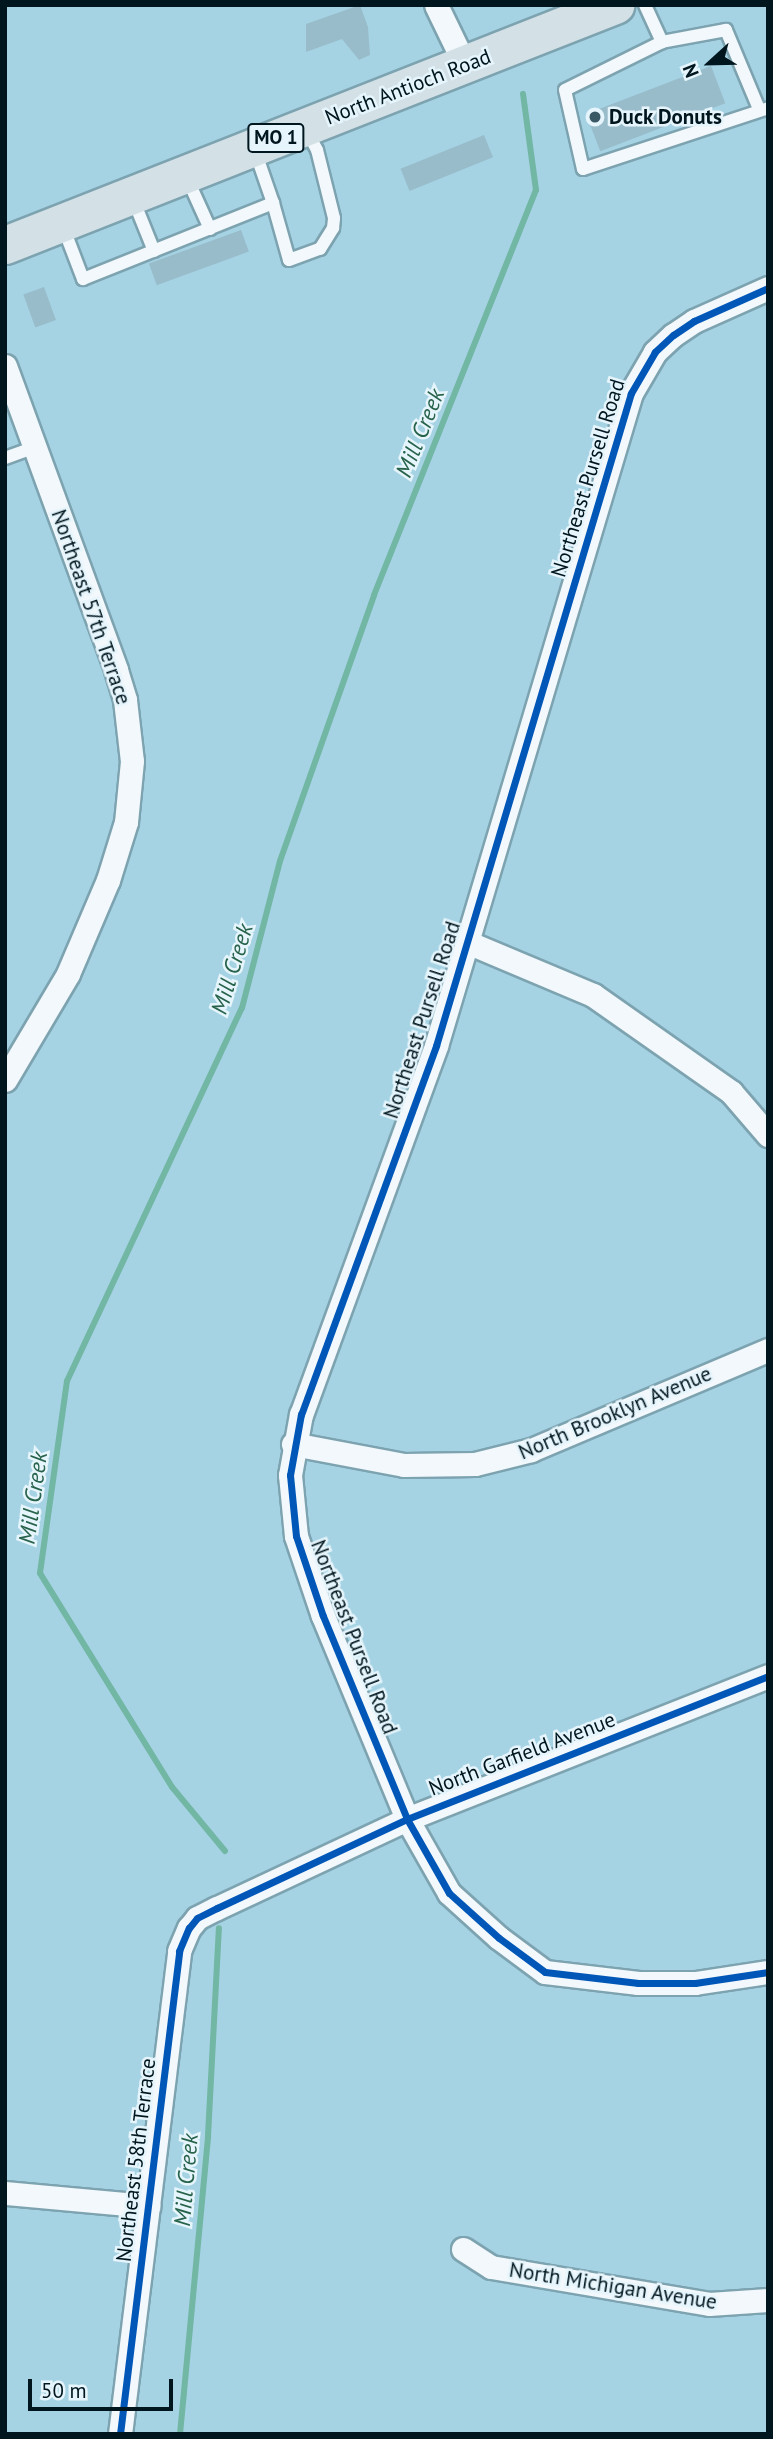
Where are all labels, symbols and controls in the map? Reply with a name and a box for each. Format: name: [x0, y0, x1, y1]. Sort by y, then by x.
north arrow: [675, 28, 745, 98]
street label: North Antioch Road: [321, 44, 495, 130]
text: N: [677, 61, 704, 81]
place label: Duck Donuts: [609, 104, 722, 130]
marker: Duck Donuts: [587, 109, 603, 125]
road number: MO 1: [246, 122, 306, 154]
street label: Northeast Pursell Road: [546, 376, 630, 580]
water label: Mill Creek: [390, 385, 450, 481]
street label: Northeast 57th Terrace: [46, 506, 136, 708]
street label: Northeast Pursell Road: [378, 918, 466, 1122]
water label: Mill Creek: [205, 921, 259, 1017]
street label: North Brooklyn Avenue: [514, 1361, 716, 1465]
water label: Mill Creek: [13, 1450, 53, 1546]
street label: Northeast Pursell Road: [305, 1536, 403, 1738]
street label: North Garfield Avenue: [425, 1707, 619, 1801]
street label: Northeast 58th Terrace: [111, 2056, 161, 2264]
water label: Mill Creek: [168, 2133, 204, 2227]
street label: North Michigan Avenue: [507, 2257, 719, 2315]
scale bar: [32, 2366, 177, 2410]
text: 50 m: [41, 2377, 87, 2404]

